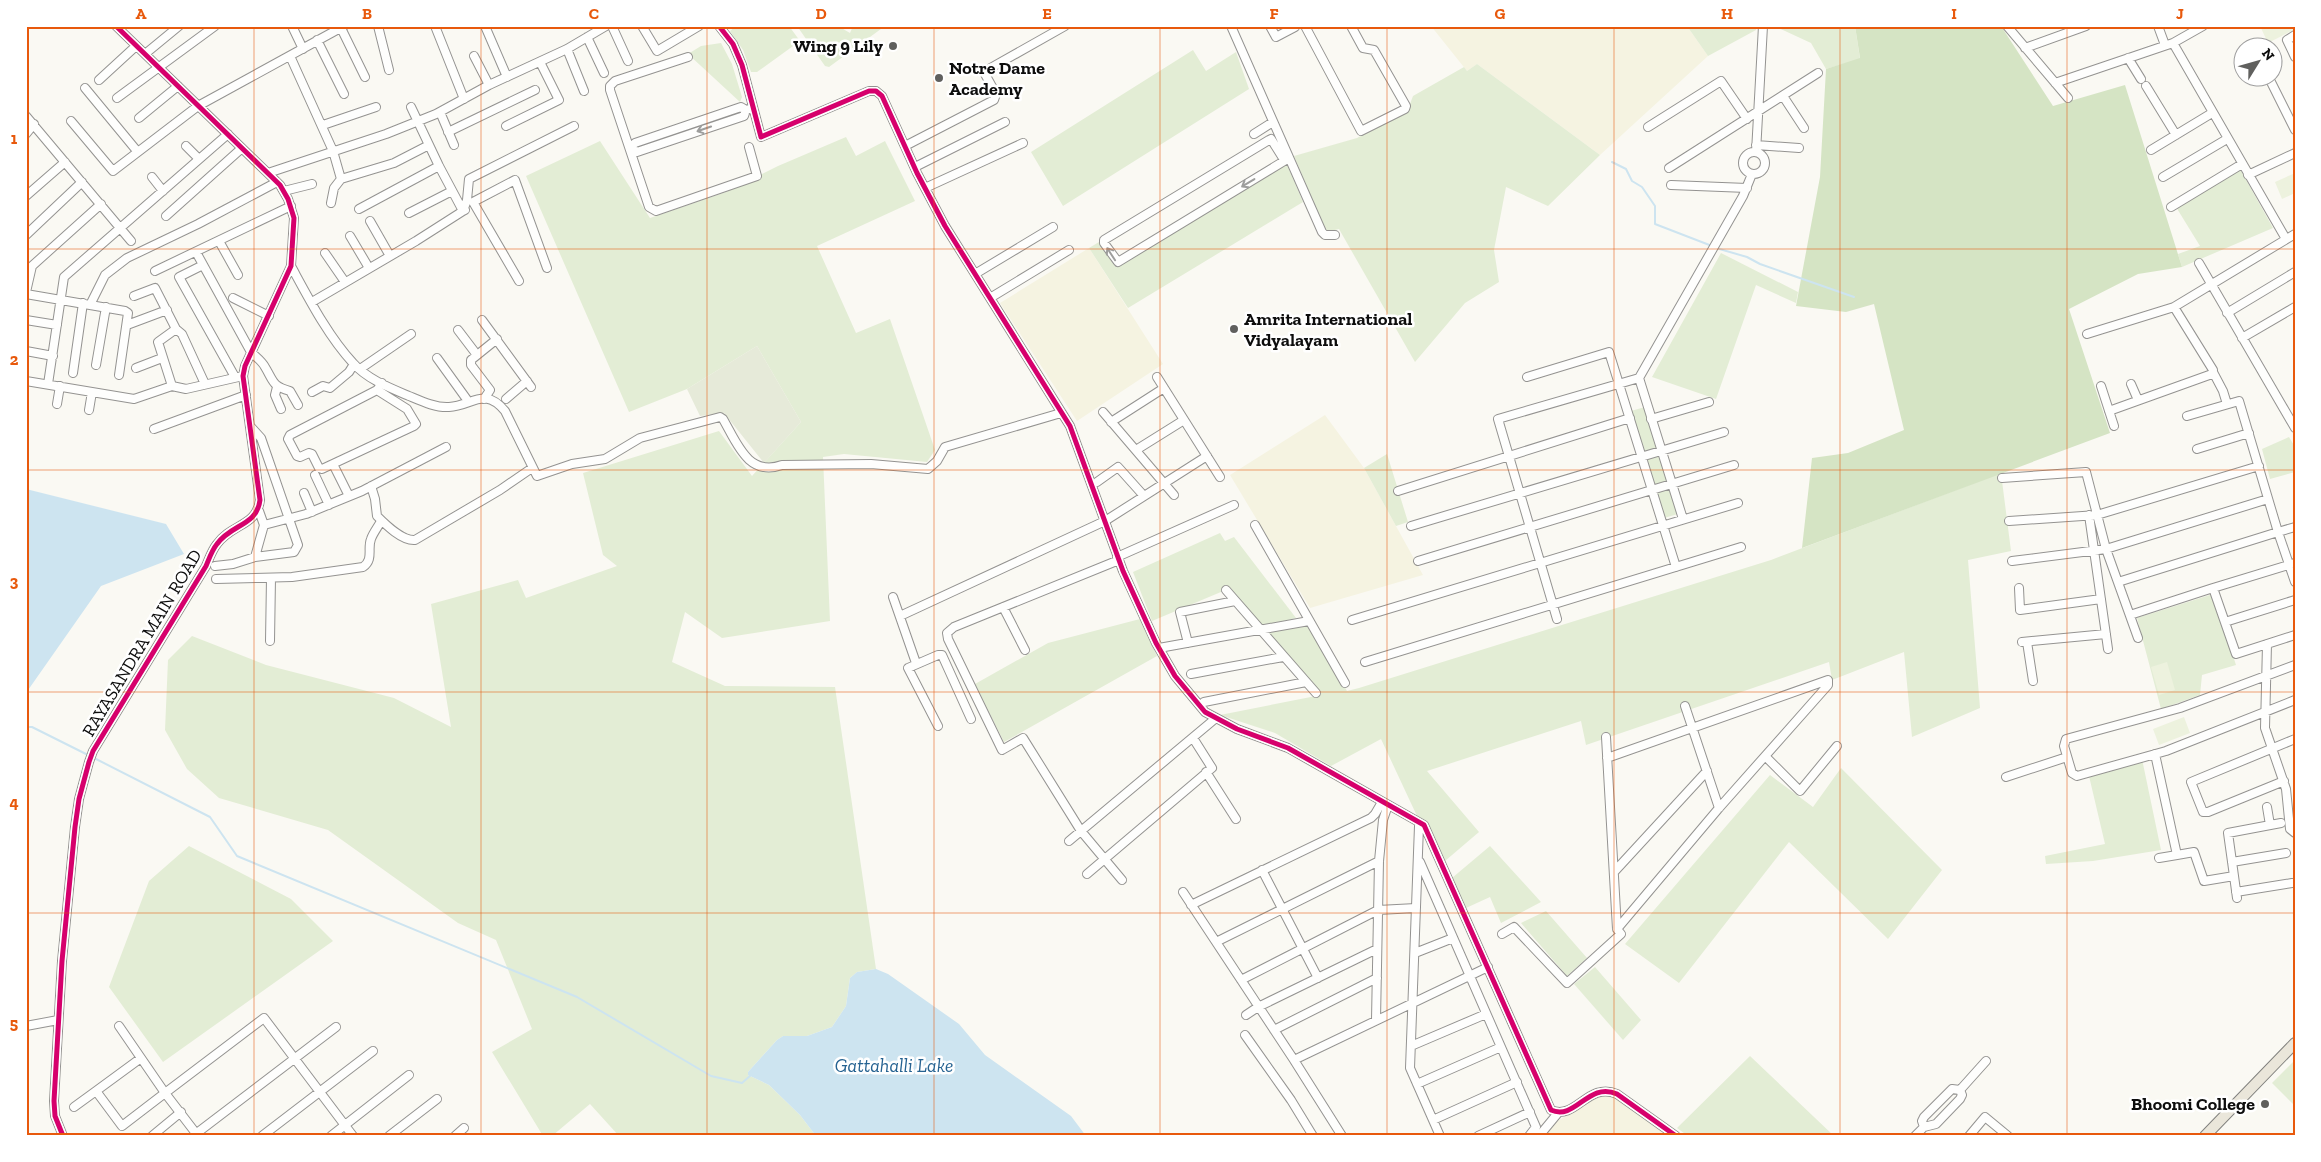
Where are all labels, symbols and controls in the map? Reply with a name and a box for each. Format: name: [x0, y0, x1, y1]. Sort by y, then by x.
text: A: [136, 4, 147, 23]
text: B: [362, 4, 372, 23]
text: C: [589, 4, 599, 23]
text: D: [815, 4, 827, 23]
text: E: [1042, 4, 1052, 23]
text: F: [1269, 4, 1279, 23]
text: G: [1495, 4, 1506, 23]
text: H: [1721, 4, 1733, 23]
text: I: [1951, 4, 1957, 23]
text: J: [2176, 4, 2184, 23]
place label: Wing 9 Lily: [793, 35, 883, 57]
north arrow: [2234, 38, 2284, 88]
marker: Wing 9 Lily: [887, 40, 899, 52]
text: N: [2258, 45, 2278, 64]
place label: Notre Dame Academy: [949, 57, 1045, 100]
marker: Notre Dame Academy: [933, 72, 945, 84]
one-way arrow: [696, 125, 712, 134]
text: 1: [11, 129, 18, 148]
one-way arrow: [1241, 178, 1255, 188]
one-way arrow: [1106, 248, 1116, 262]
place label: Amrita International Vidyalayam: [1244, 308, 1412, 351]
marker: Amrita International Vidyalayam: [1228, 323, 1240, 335]
text: 2: [10, 350, 19, 369]
street label: RAYASANDRA MAIN ROAD: [77, 545, 207, 741]
text: 3: [10, 572, 19, 591]
text: 4: [9, 793, 19, 812]
text: 5: [10, 1014, 18, 1033]
water label: Gattahalli Lake: [835, 1054, 953, 1077]
place label: Bhoomi College: [2131, 1093, 2255, 1115]
marker: Bhoomi College: [2259, 1098, 2271, 1110]

